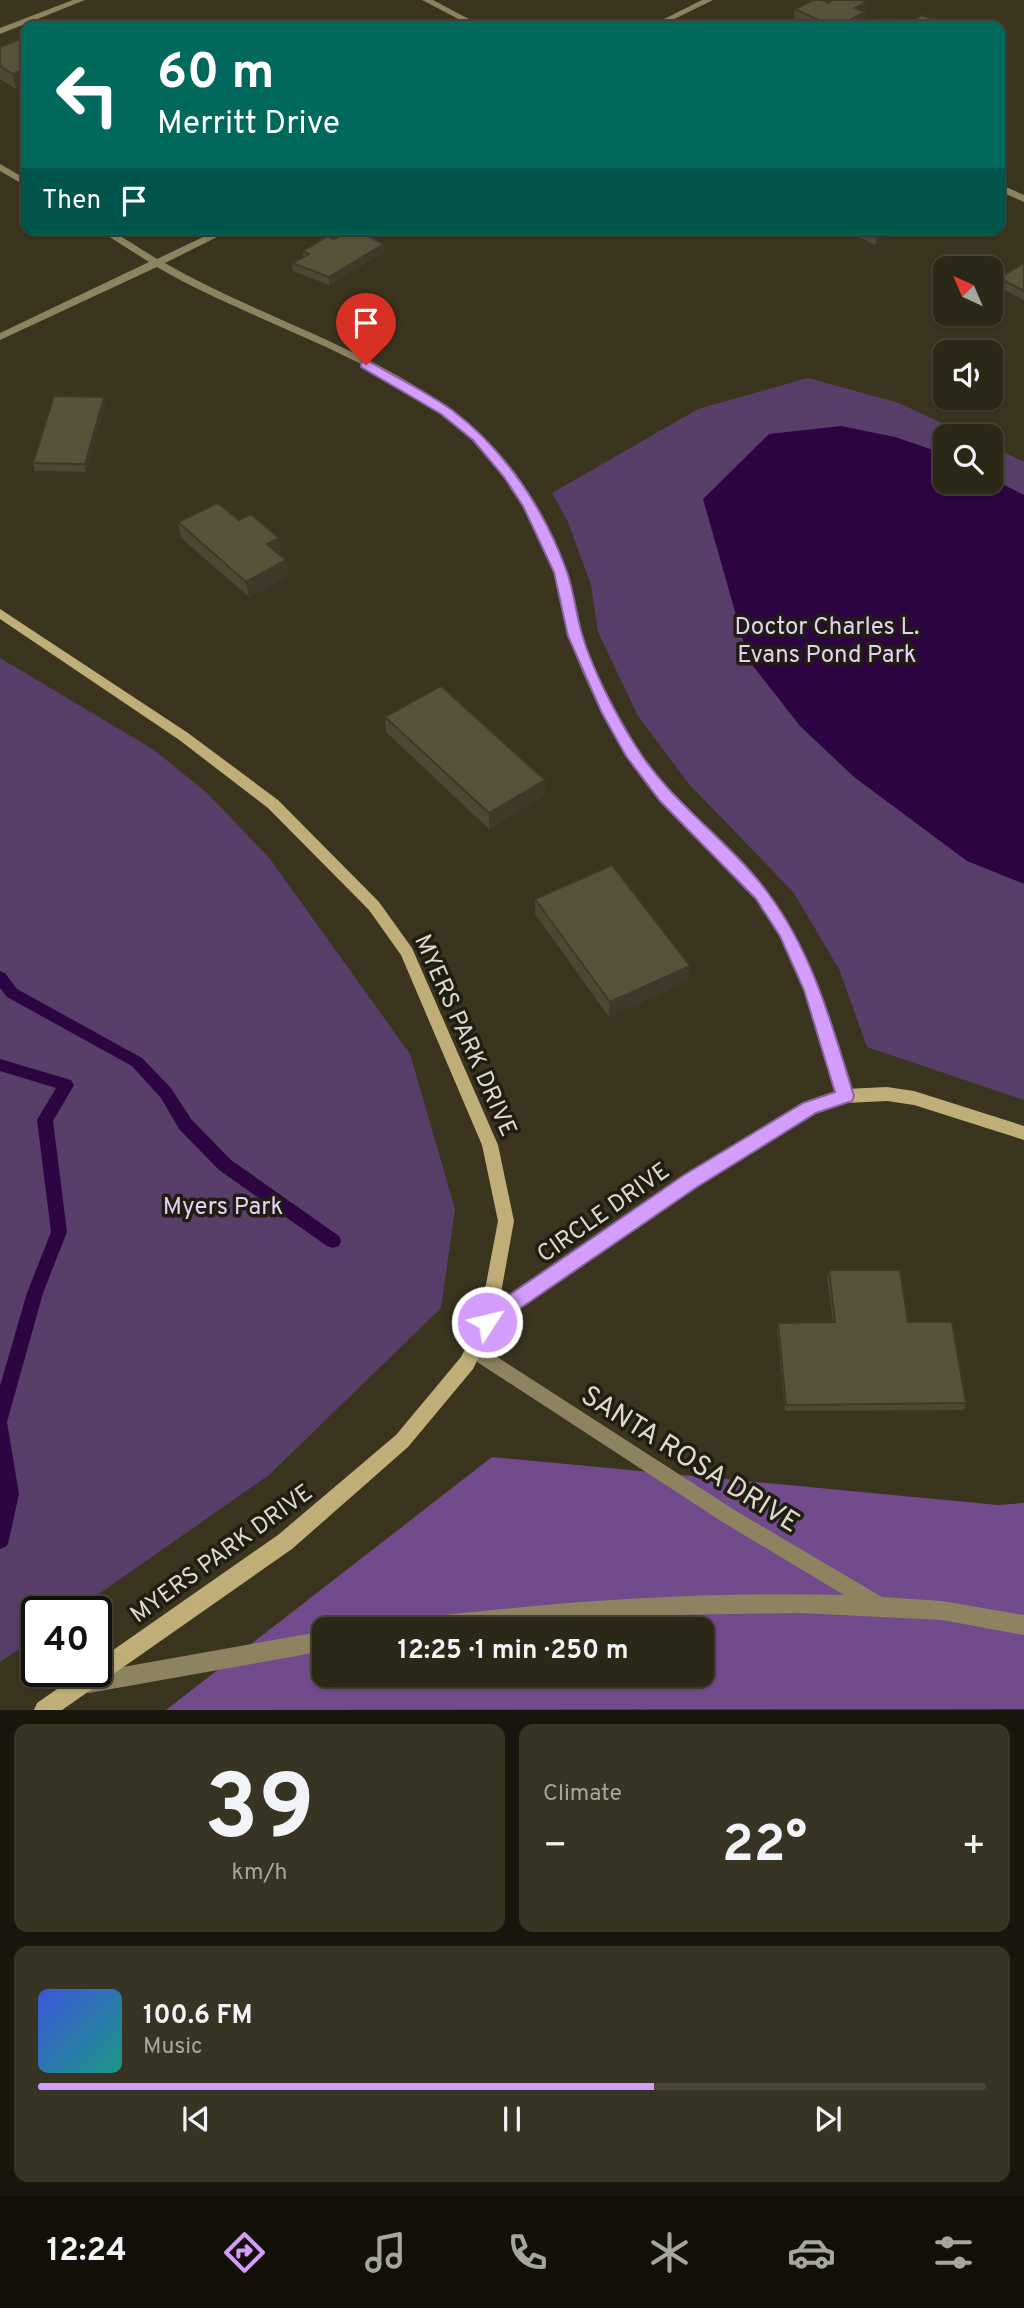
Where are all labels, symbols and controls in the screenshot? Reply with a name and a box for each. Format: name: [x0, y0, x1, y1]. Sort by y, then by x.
text: 60 m: [157, 44, 275, 106]
icon: left: [42, 49, 133, 140]
text: Merritt Drive: [157, 105, 340, 145]
icon: arrive: [115, 182, 153, 220]
text: Then: [42, 185, 101, 218]
north arrow: [933, 256, 1003, 326]
map controls: [933, 256, 1003, 494]
pin: [336, 293, 396, 365]
icon: arrive: [347, 304, 385, 342]
button: sound: [933, 340, 1003, 410]
button: search: [933, 424, 1003, 494]
park label: Doctor Charles L. Evans Pond Park: [735, 613, 919, 671]
street label: MYERS PARK DRIVE: [406, 930, 522, 1141]
street label: CIRCLE DRIVE: [532, 1157, 676, 1270]
park label: Myers Park: [163, 1193, 283, 1223]
position arrow: [450, 1285, 524, 1359]
street label: SANTA ROSA DRIVE: [573, 1379, 805, 1542]
street label: MYERS PARK DRIVE: [125, 1478, 319, 1631]
speed limit sign: 40: [21, 1596, 112, 1687]
text: 12:25 · 1 min · 250 m: [398, 1635, 628, 1668]
text: 39: [204, 1756, 315, 1871]
text: Climate: [543, 1780, 622, 1809]
text: 22°: [722, 1814, 807, 1880]
text: −: [543, 1823, 568, 1872]
text: +: [961, 1823, 986, 1872]
text: km/h: [232, 1859, 287, 1888]
text: 100.6 FM: [143, 2000, 252, 2033]
text: Music: [143, 2033, 203, 2062]
icon: previous: [177, 2100, 215, 2138]
icon: pause: [493, 2100, 531, 2138]
icon: next: [809, 2100, 847, 2138]
icon: directions: [220, 2228, 269, 2277]
icon: music: [361, 2228, 410, 2277]
icon: phone: [503, 2228, 552, 2277]
icon: climate: [645, 2228, 694, 2277]
icon: car: [787, 2228, 836, 2277]
icon: filters: [929, 2228, 978, 2277]
text: 12:24: [46, 2232, 127, 2272]

